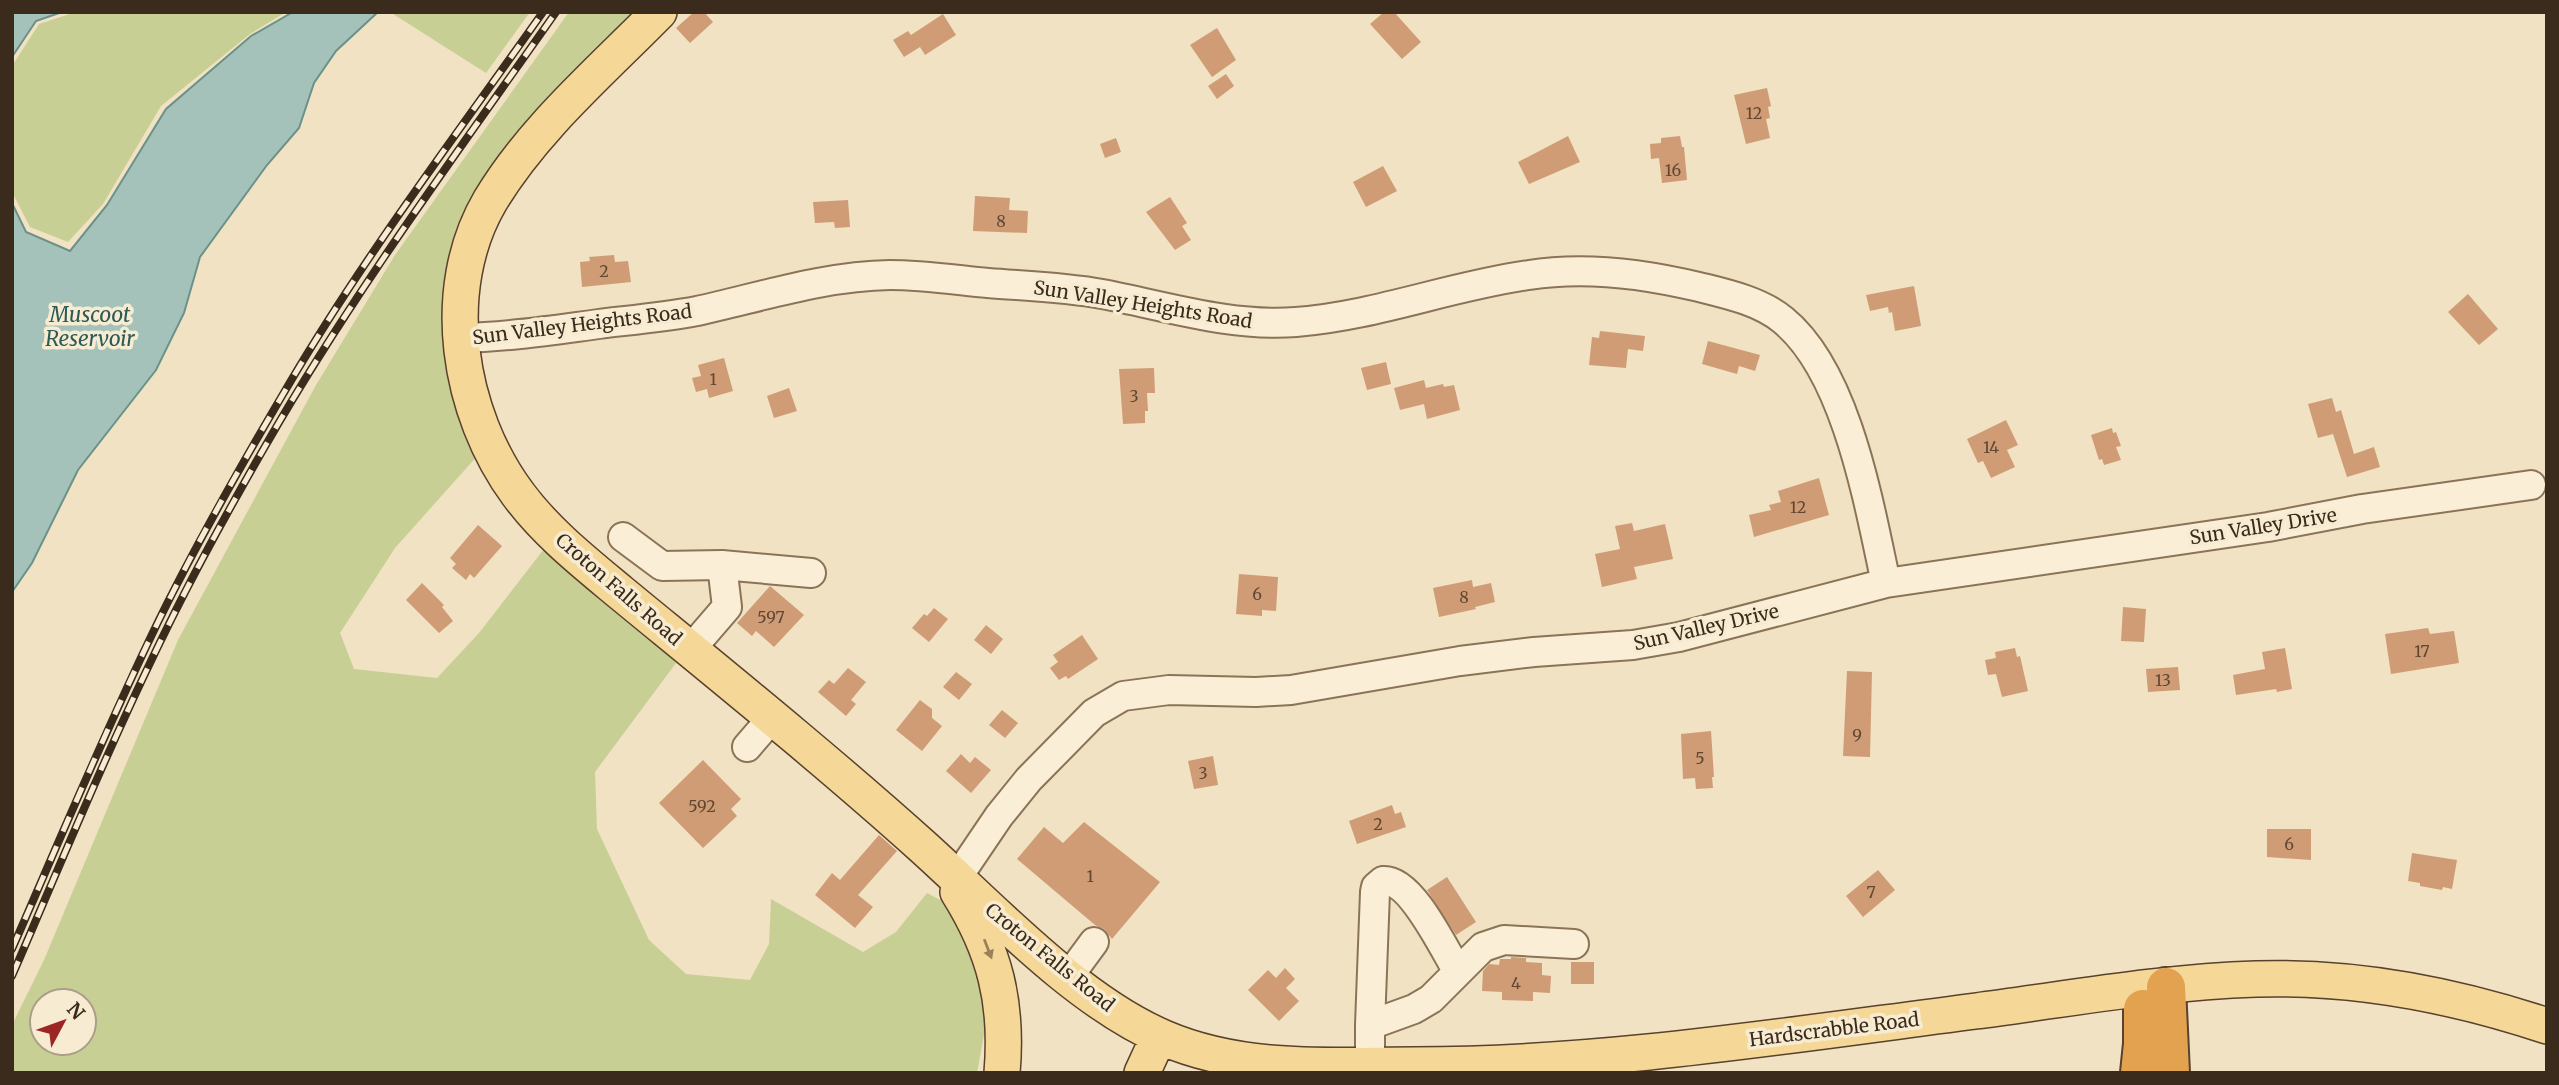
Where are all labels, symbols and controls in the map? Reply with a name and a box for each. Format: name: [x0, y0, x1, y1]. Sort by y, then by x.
house number: 12: [1746, 103, 1762, 123]
house number: 16: [1665, 160, 1681, 180]
house number: 8: [996, 211, 1006, 231]
house number: 2: [599, 261, 609, 281]
street label: Sun Valley Heights Road: [1032, 275, 1254, 333]
street label: Sun Valley Heights Road: [471, 299, 693, 349]
water label: Muscoot Reservoir: [45, 301, 135, 352]
house number: 1: [709, 369, 717, 389]
house number: 3: [1129, 386, 1139, 406]
house number: 14: [1983, 437, 1999, 457]
house number: 12: [1790, 497, 1806, 517]
street label: Sun Valley Drive: [2188, 503, 2338, 549]
street label: Croton Falls Road: [551, 528, 687, 650]
house number: 6: [1252, 584, 1262, 604]
house number: 8: [1459, 587, 1469, 607]
street label: Sun Valley Drive: [1631, 599, 1781, 655]
house number: 597: [757, 607, 785, 627]
house number: 17: [2414, 641, 2430, 661]
house number: 13: [2155, 670, 2171, 690]
house number: 9: [1852, 725, 1862, 745]
house number: 5: [1695, 748, 1705, 768]
house number: 3: [1198, 763, 1208, 783]
house number: 592: [688, 796, 716, 816]
house number: 2: [1373, 814, 1383, 834]
house number: 6: [2284, 834, 2294, 854]
house number: 1: [1086, 866, 1094, 886]
house number: 7: [1866, 882, 1876, 902]
street label: Croton Falls Road: [981, 898, 1119, 1016]
one-way arrow: [983, 939, 994, 960]
house number: 4: [1511, 973, 1521, 993]
north arrow: [28, 987, 98, 1057]
text: N: [62, 997, 90, 1024]
street label: Hardscrabble Road: [1748, 1007, 1920, 1051]

